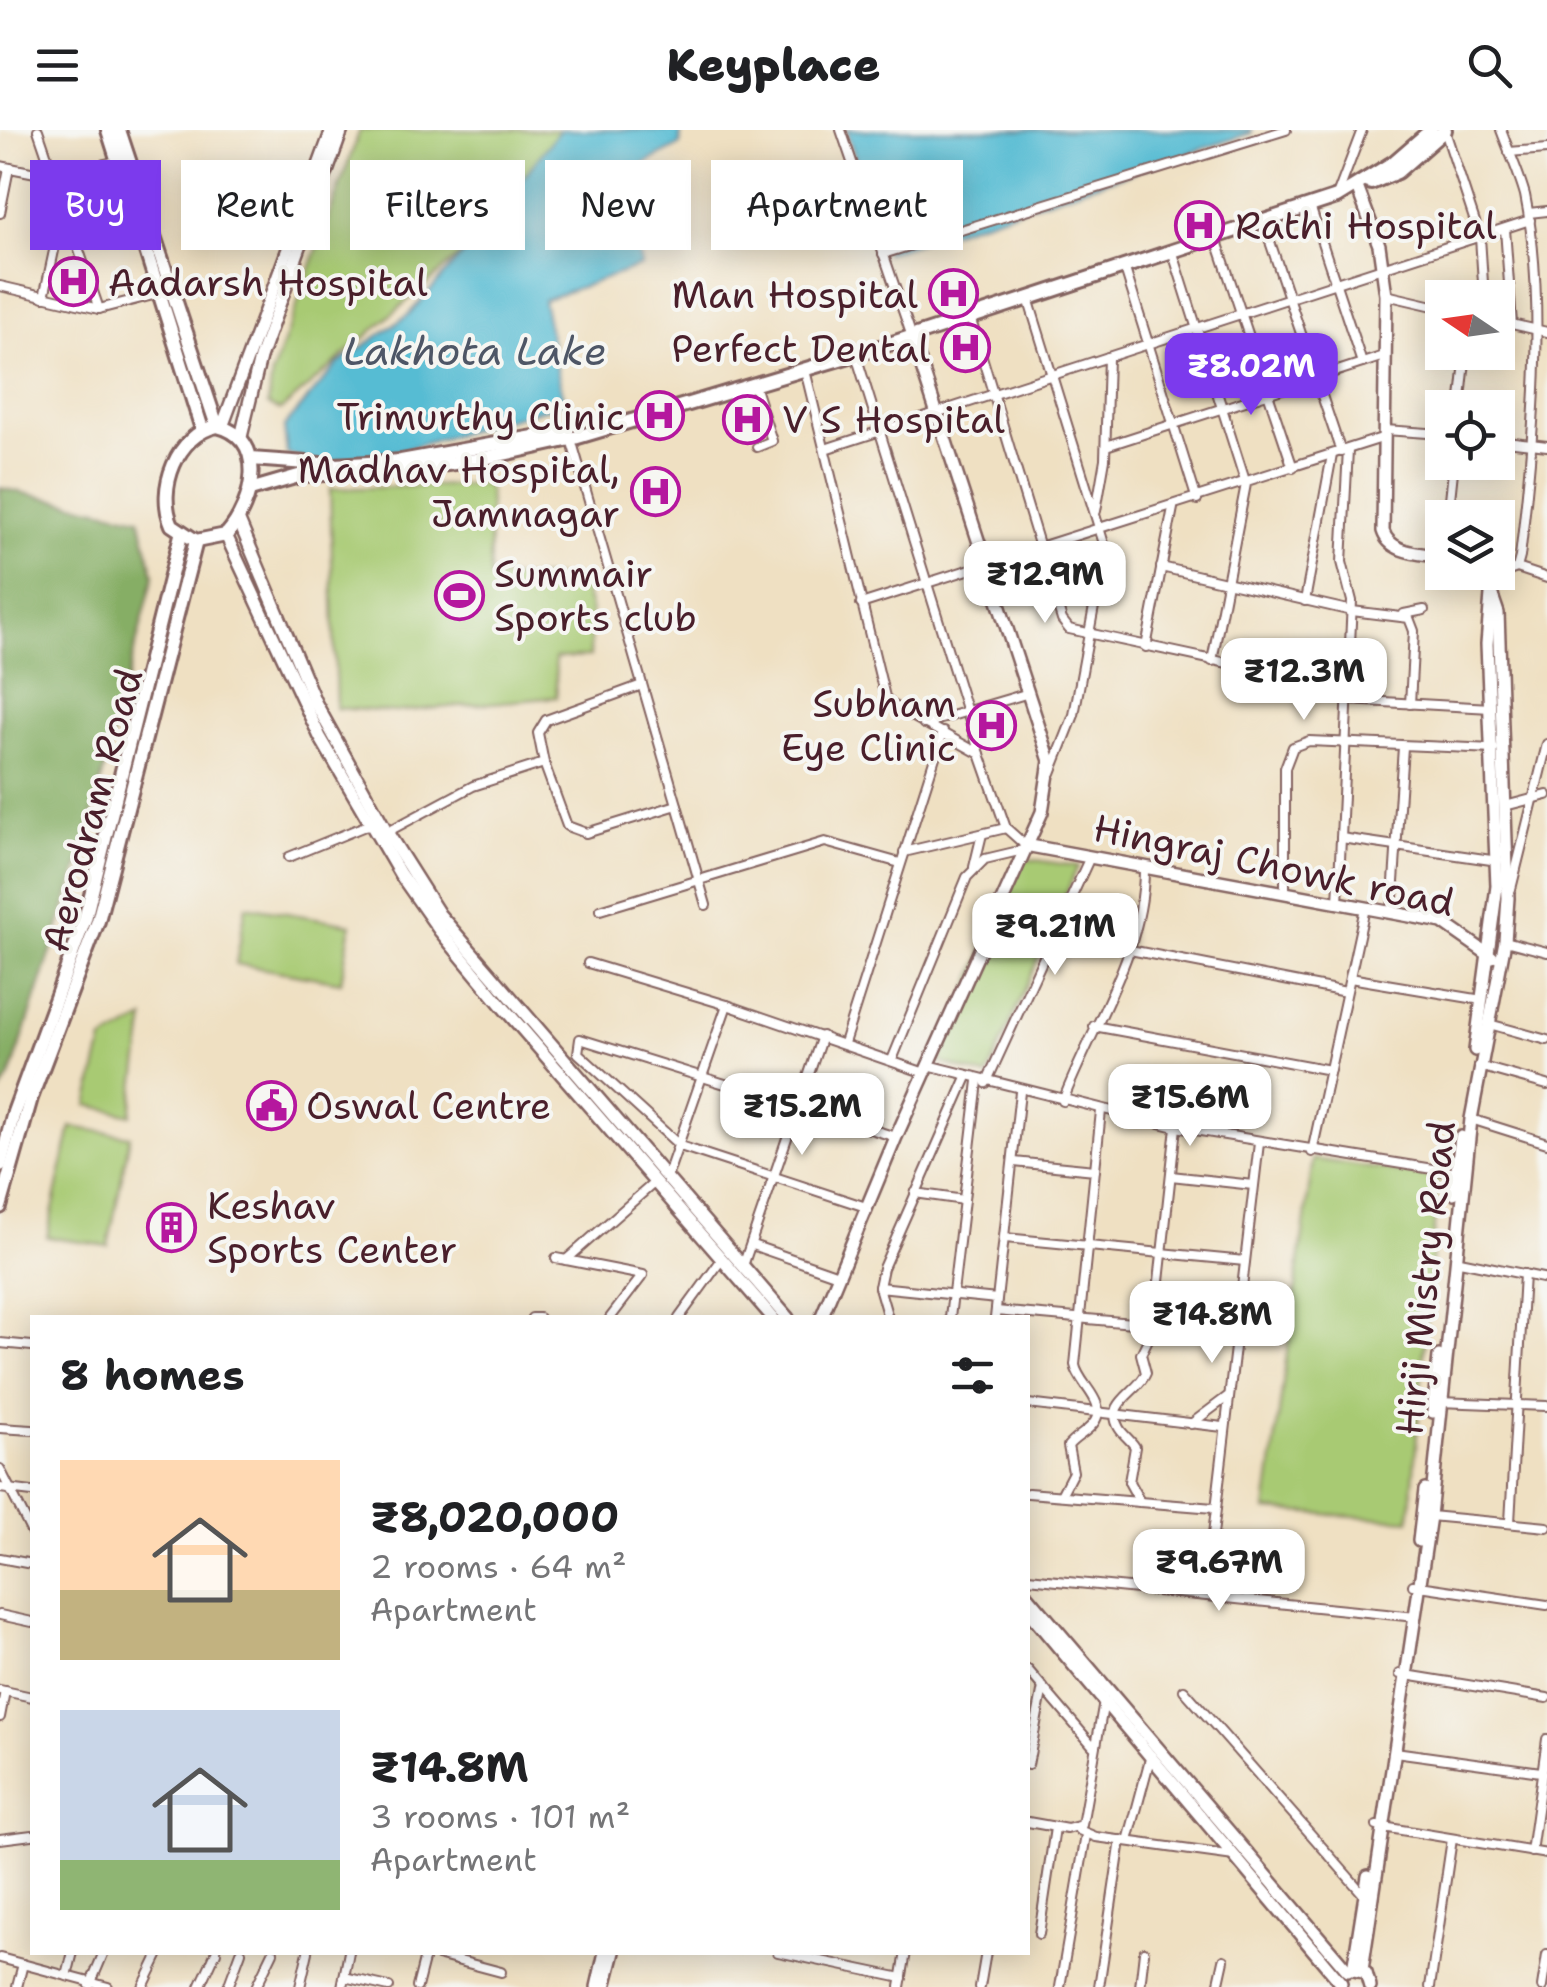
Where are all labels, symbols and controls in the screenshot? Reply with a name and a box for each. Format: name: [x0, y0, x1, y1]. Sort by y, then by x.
text: Keyplace: [667, 35, 880, 95]
icon: menu: [30, 38, 85, 93]
icon: search: [1462, 38, 1517, 93]
chip: Buy: [30, 160, 161, 250]
chip: Rent: [181, 160, 330, 250]
chip: Filters: [350, 160, 525, 250]
chip: New: [545, 160, 691, 250]
chip: Apartment: [711, 160, 963, 250]
hospital icon: Rathi Hospital: [1174, 199, 1226, 251]
place label: Rathi Hospital: [1235, 200, 1497, 251]
hospital icon: Aadarsh Hospital: [47, 256, 99, 308]
place label: Aadarsh Hospital: [108, 257, 428, 308]
hospital icon: Man Hospital: [927, 268, 979, 320]
place label: Man Hospital: [672, 269, 919, 320]
north arrow: [1425, 280, 1515, 370]
map controls: [1425, 280, 1515, 590]
hospital icon: Perfect Dental: [939, 322, 991, 374]
place label: Perfect Dental: [671, 323, 931, 374]
water label: Lakhota Lake: [343, 324, 607, 378]
pin: ₹8.02M: [1170, 333, 1332, 418]
text: ₹8.02M: [1187, 344, 1315, 387]
hospital icon: Trimurthy Clinic: [634, 390, 686, 442]
button: locate: [1425, 390, 1515, 480]
place label: Trimurthy Clinic: [337, 391, 625, 442]
hospital icon: V S Hospital: [721, 393, 773, 445]
place label: V S Hospital: [782, 394, 1005, 445]
place label: Madhav Hospital, Jamnagar: [297, 444, 620, 539]
hospital icon: Madhav Hospital, Jamnagar: [629, 465, 681, 517]
button: layers: [1425, 500, 1515, 590]
pin: ₹12.9M: [964, 541, 1126, 626]
place label: Summair Sports club: [494, 548, 697, 643]
text: ₹12.9M: [986, 552, 1104, 595]
sports icon: Summair Sports club: [433, 569, 485, 621]
pin: ₹12.3M: [1223, 638, 1385, 723]
text: ₹12.3M: [1243, 649, 1365, 692]
street label: Aerodram Road: [30, 663, 154, 957]
place label: Subham Eye Clinic: [781, 678, 956, 773]
hospital icon: Subham Eye Clinic: [965, 699, 1017, 751]
street label: Hingraj Chowk road: [1089, 802, 1459, 928]
pin: ₹9.21M: [974, 893, 1136, 978]
text: ₹9.21M: [994, 904, 1116, 947]
pin: ₹15.6M: [1109, 1064, 1271, 1149]
pin: ₹15.2M: [721, 1073, 883, 1158]
text: ₹15.6M: [1130, 1075, 1250, 1118]
public building icon: Oswal Centre: [245, 1079, 297, 1131]
place label: Oswal Centre: [306, 1080, 551, 1131]
text: ₹15.2M: [742, 1084, 862, 1127]
street label: Hirji Mistry Road: [1383, 1118, 1467, 1438]
place label: Keshav Sports Center: [207, 1180, 457, 1275]
building icon: Keshav Sports Center: [146, 1201, 198, 1253]
pin: ₹14.8M: [1131, 1281, 1293, 1366]
text: ₹14.8M: [1152, 1292, 1272, 1335]
text: 8 homes: [60, 1347, 245, 1403]
icon: filters: [945, 1348, 1000, 1403]
text: ₹8,020,000: [370, 1489, 619, 1545]
icon: home: [140, 1500, 260, 1620]
pin: ₹9.67M: [1138, 1529, 1300, 1614]
text: ₹9.67M: [1155, 1540, 1283, 1583]
text: 2 rooms · 64 m²: [370, 1545, 626, 1588]
text: Apartment: [370, 1588, 537, 1631]
text: ₹14.8M: [370, 1739, 529, 1795]
icon: home: [140, 1750, 260, 1870]
text: 3 rooms · 101 m²: [370, 1795, 630, 1838]
text: Apartment: [370, 1838, 537, 1881]

